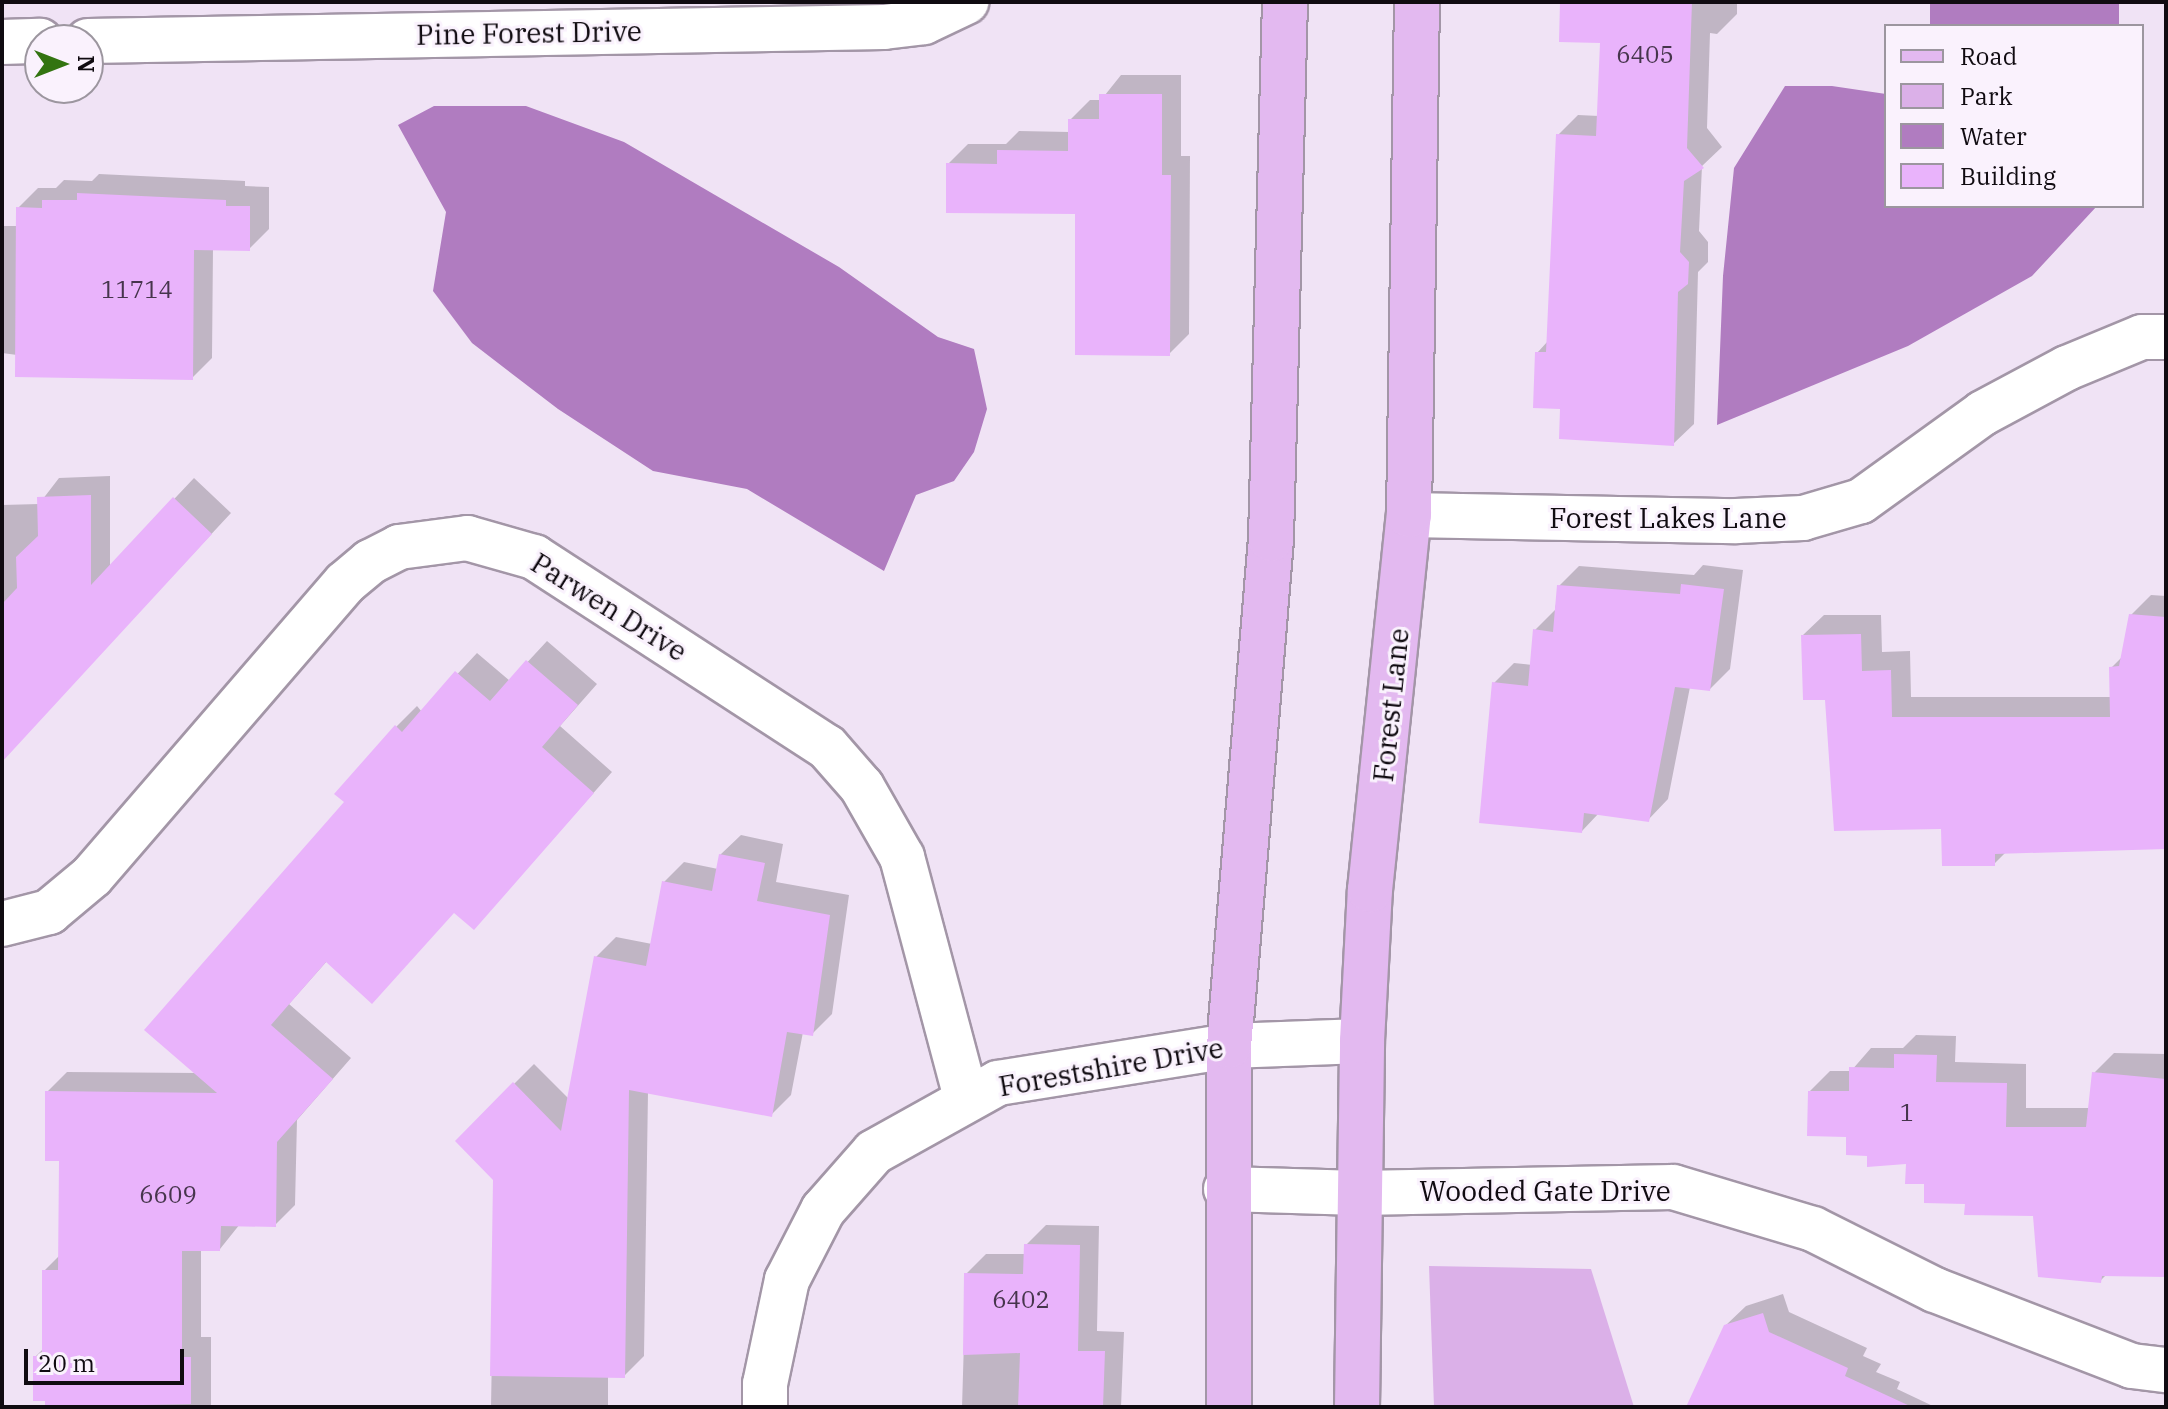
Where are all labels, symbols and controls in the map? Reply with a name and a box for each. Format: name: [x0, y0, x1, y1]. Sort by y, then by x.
street label: Pine Forest Drive: [416, 14, 642, 52]
north arrow: [24, 24, 104, 104]
legend: [1884, 24, 2144, 208]
text: Road: [1960, 40, 2017, 72]
house number: 6405: [1616, 41, 1674, 69]
text: N: [72, 55, 101, 73]
text: Park: [1960, 80, 2012, 112]
text: Water: [1960, 120, 2027, 152]
text: Building: [1960, 160, 2056, 192]
house number: 11714: [101, 276, 173, 304]
street label: Forest Lakes Lane: [1549, 501, 1787, 535]
street label: Parwen Drive: [525, 546, 693, 668]
street label: Forest Lane: [1366, 627, 1416, 783]
street label: Forestshire Drive: [996, 1031, 1226, 1103]
house number: 1: [1900, 1099, 1914, 1127]
street label: Wooded Gate Drive: [1419, 1174, 1671, 1208]
house number: 6609: [139, 1181, 197, 1209]
house number: 6402: [992, 1286, 1050, 1314]
scale bar: [28, 1333, 188, 1383]
text: 20 m: [38, 1347, 95, 1379]

